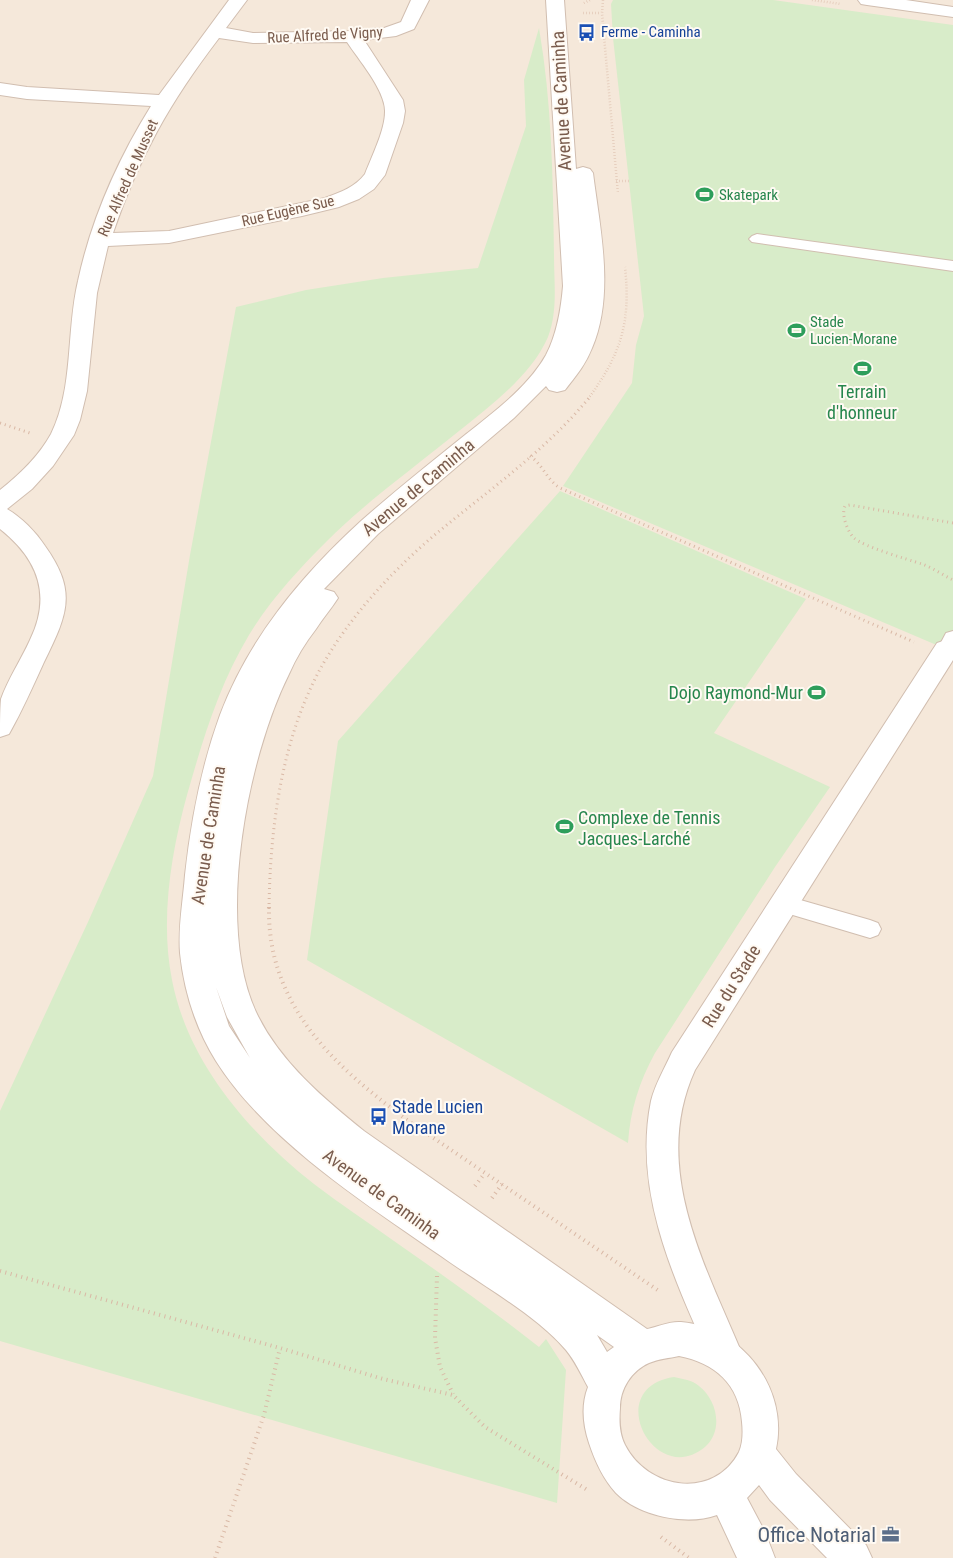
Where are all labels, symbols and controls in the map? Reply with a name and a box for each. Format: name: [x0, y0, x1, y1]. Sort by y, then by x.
bus stop icon: Ferme - Caminha: [577, 22, 597, 42]
street label: Rue Alfred de Vigny: [267, 23, 383, 47]
place label: Ferme - Caminha: [601, 23, 701, 41]
street label: Avenue de Caminha: [547, 31, 575, 171]
street label: Rue Alfred de Musset: [94, 117, 162, 239]
sports icon: Skatepark: [695, 185, 715, 205]
place label: Skatepark: [719, 186, 778, 204]
street label: Rue Eugène Sue: [240, 192, 336, 230]
place label: Stade Lucien-Morane: [810, 313, 897, 348]
sports icon: Stade Lucien-Morane: [786, 321, 806, 341]
sports icon: Terrain d'honneur: [852, 358, 872, 378]
place label: Terrain d'honneur: [827, 381, 897, 423]
street label: Avenue de Caminha: [358, 434, 478, 540]
place label: Dojo Raymond-Mur: [668, 682, 804, 703]
sports icon: Dojo Raymond-Mur: [807, 682, 827, 702]
street label: Avenue de Caminha: [187, 764, 229, 906]
place label: Complexe de Tennis Jacques-Larché: [578, 807, 720, 849]
sports icon: Complexe de Tennis Jacques-Larché: [554, 817, 574, 837]
street label: Rue du Stade: [697, 941, 765, 1031]
place label: Stade Lucien Morane: [392, 1096, 483, 1138]
bus stop icon: Stade Lucien Morane: [368, 1106, 388, 1126]
street label: Avenue de Caminha: [319, 1144, 445, 1244]
place label: Office Notarial: [757, 1523, 876, 1547]
office icon: Office Notarial: [880, 1525, 900, 1545]

